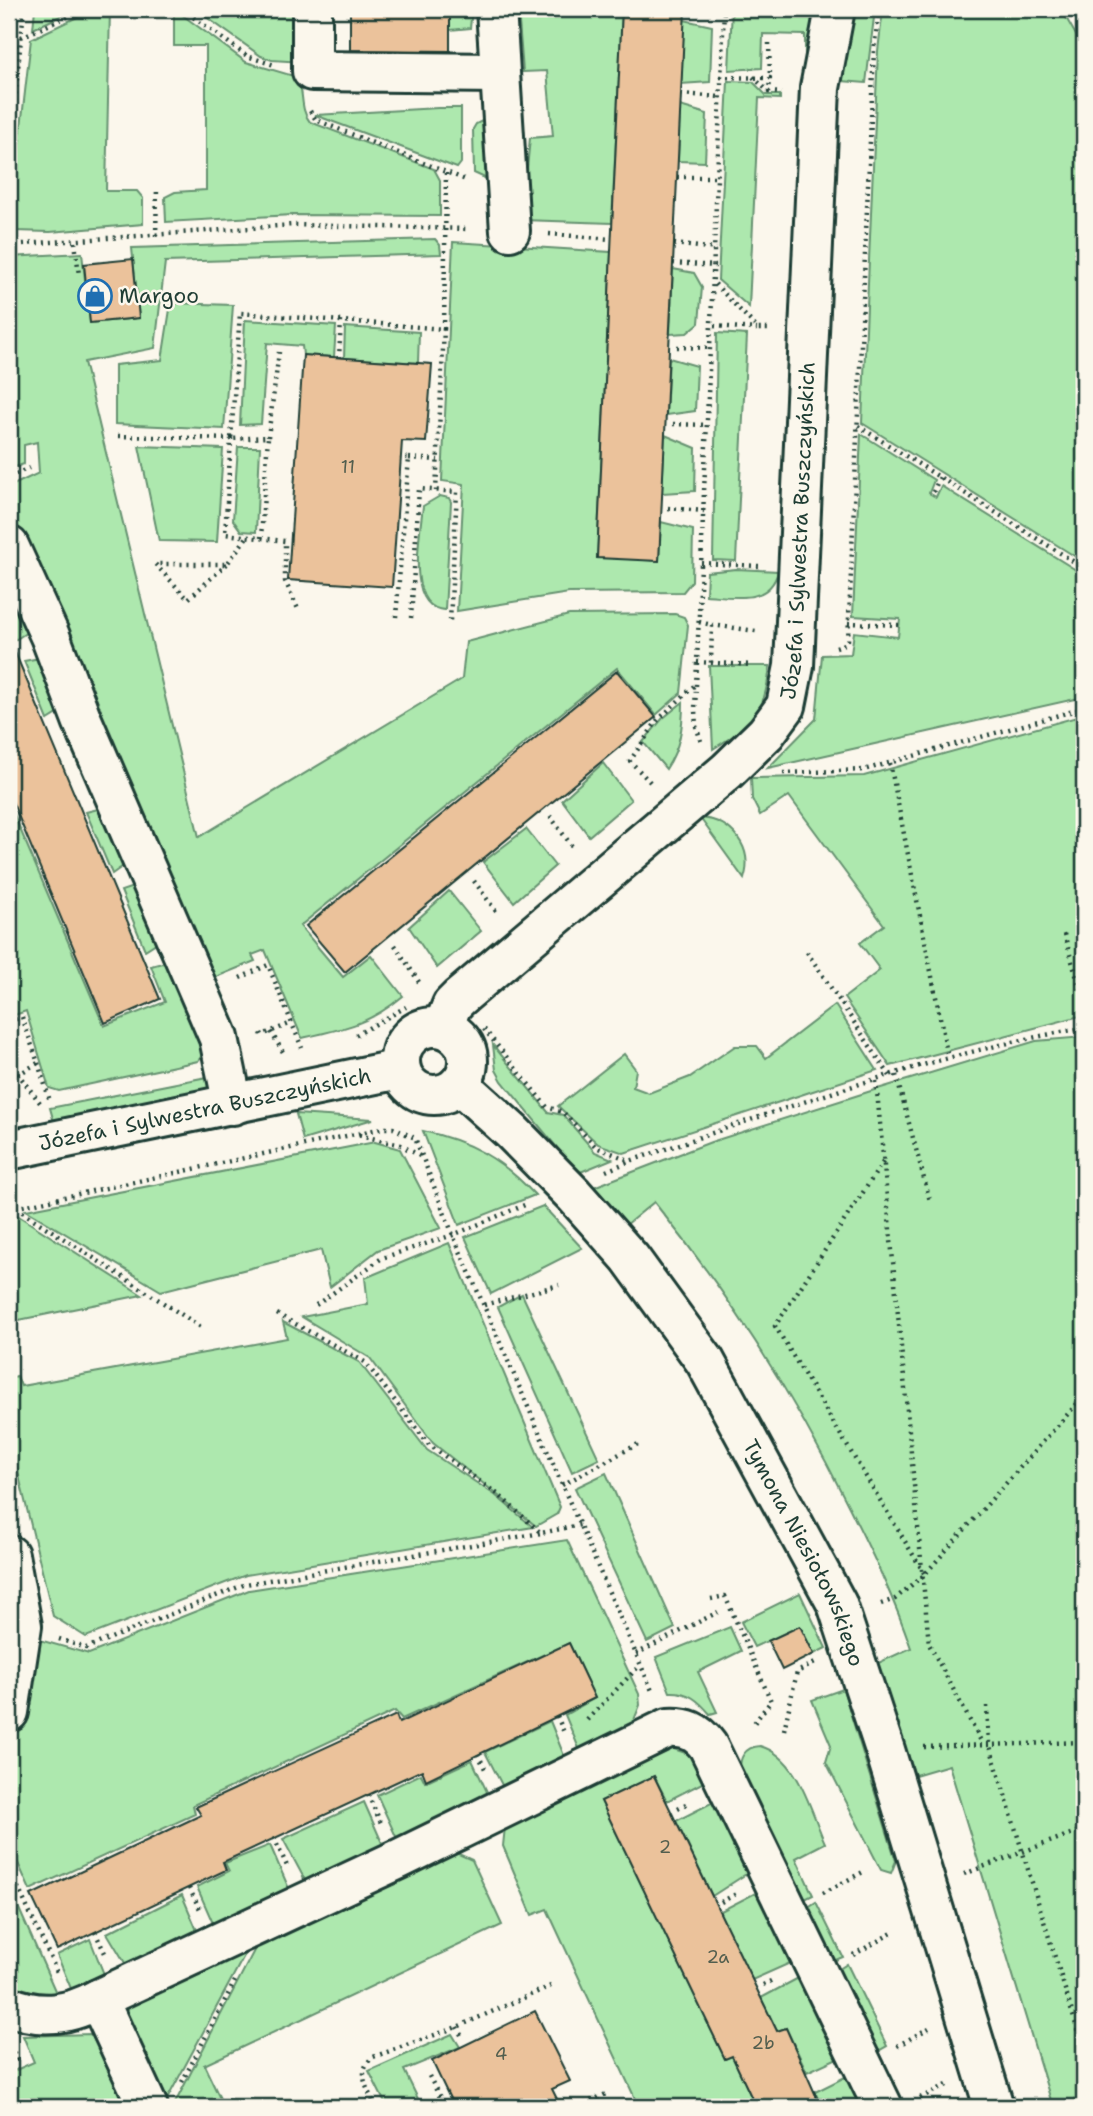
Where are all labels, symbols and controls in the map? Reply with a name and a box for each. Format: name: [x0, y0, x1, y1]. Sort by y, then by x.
shop icon: Margoo: [76, 277, 114, 315]
place label: Margoo: [119, 282, 199, 310]
street label: Józefa i Sylwestra Buszczyńskich: [774, 361, 822, 702]
house number: 11: [341, 455, 355, 479]
street label: Józefa i Sylwestra Buszczyńskich: [36, 1061, 373, 1157]
street label: Tymona Niesiołowskiego: [736, 1434, 871, 1670]
house number: 2: [659, 1835, 671, 1859]
house number: 2a: [706, 1945, 730, 1969]
house number: 2b: [751, 2031, 775, 2055]
house number: 4: [495, 2042, 507, 2066]

